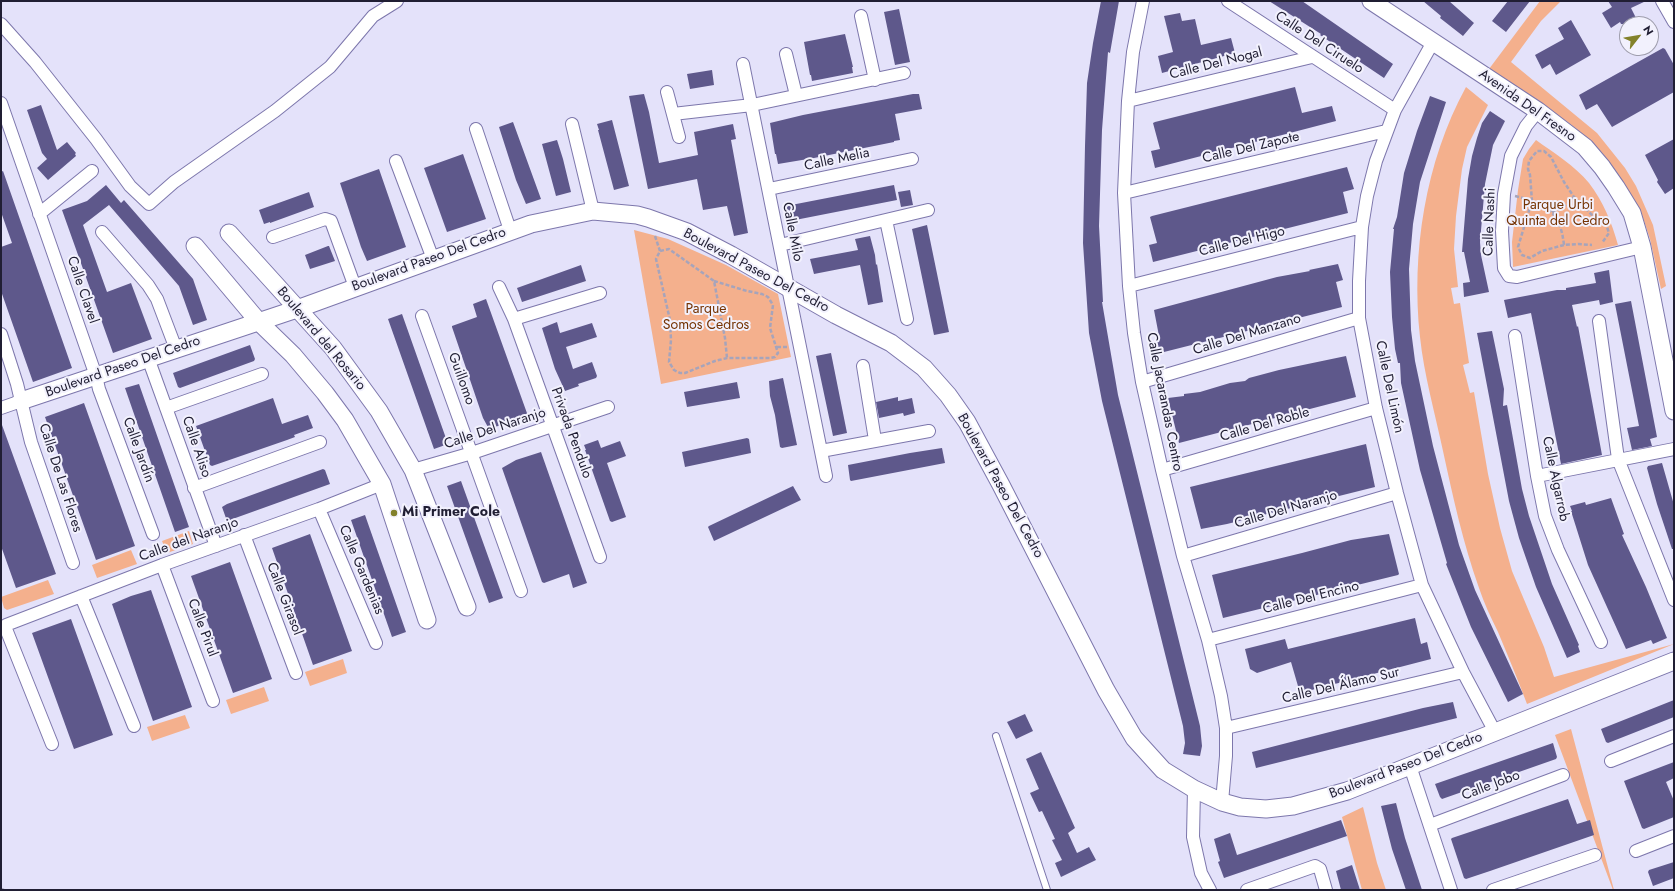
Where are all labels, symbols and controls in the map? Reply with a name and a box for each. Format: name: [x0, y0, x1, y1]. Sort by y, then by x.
street label: Calle Del Ciruelo: [1272, 8, 1366, 78]
north arrow: [1619, 16, 1659, 56]
text: N: [1639, 22, 1658, 38]
street label: Calle Del Nogal: [1168, 44, 1264, 84]
street label: Avenida Del Fresno: [1475, 66, 1579, 146]
street label: Calle Del Zapote: [1201, 129, 1301, 167]
street label: Calle Melia: [803, 145, 871, 175]
street label: Calle Nashi: [1480, 188, 1500, 256]
park label: Parque Urbi Quinta del Cedro: [1506, 198, 1610, 230]
street label: Calle Milo: [778, 201, 806, 263]
street label: Calle Del Higo: [1197, 223, 1287, 261]
street label: Boulevard Paseo Del Cedro: [350, 224, 508, 296]
street label: Boulevard Paseo Del Cedro: [680, 225, 832, 317]
street label: Calle Clavel: [63, 254, 101, 326]
street label: Boulevard del Rosario: [273, 284, 369, 394]
park label: Parque Somos Cedros: [663, 302, 749, 334]
street label: Calle Del Manzano: [1191, 311, 1303, 359]
street label: Calle Jacarandas Centro: [1142, 331, 1186, 473]
street label: Boulevard Paseo Del Cedro: [43, 333, 203, 401]
street label: Calle Del Limón: [1371, 339, 1407, 435]
street label: Guillomo: [444, 351, 478, 407]
street label: Privada Pendulo: [547, 385, 595, 481]
street label: Calle Del Roble: [1218, 404, 1312, 446]
street label: Calle Del Naranjo: [442, 405, 548, 453]
street label: Boulevard Paseo Del Cedro: [953, 411, 1047, 561]
street label: Calle Aliso: [178, 414, 214, 480]
street label: Calle Jardín: [118, 415, 158, 485]
street label: Calle De Las Flores: [35, 422, 85, 534]
street label: Calle Algarrob: [1538, 435, 1572, 523]
street label: Calle Del Naranjo: [1233, 487, 1339, 533]
place label: Mi Primer Cole: [402, 505, 500, 521]
marker: Mi Primer Cole: [389, 508, 399, 518]
street label: Calle del Naranjo: [137, 514, 241, 566]
street label: Calle Gardenias: [335, 523, 387, 617]
street label: Calle Girasol: [262, 560, 306, 638]
street label: Calle Del Encino: [1261, 578, 1361, 618]
street label: Calle Pirul: [183, 597, 221, 659]
street label: Calle Del Álamo Sur: [1281, 664, 1401, 708]
street label: Boulevard Paseo Del Cedro: [1327, 729, 1485, 803]
street label: Calle Jobo: [1460, 767, 1522, 805]

